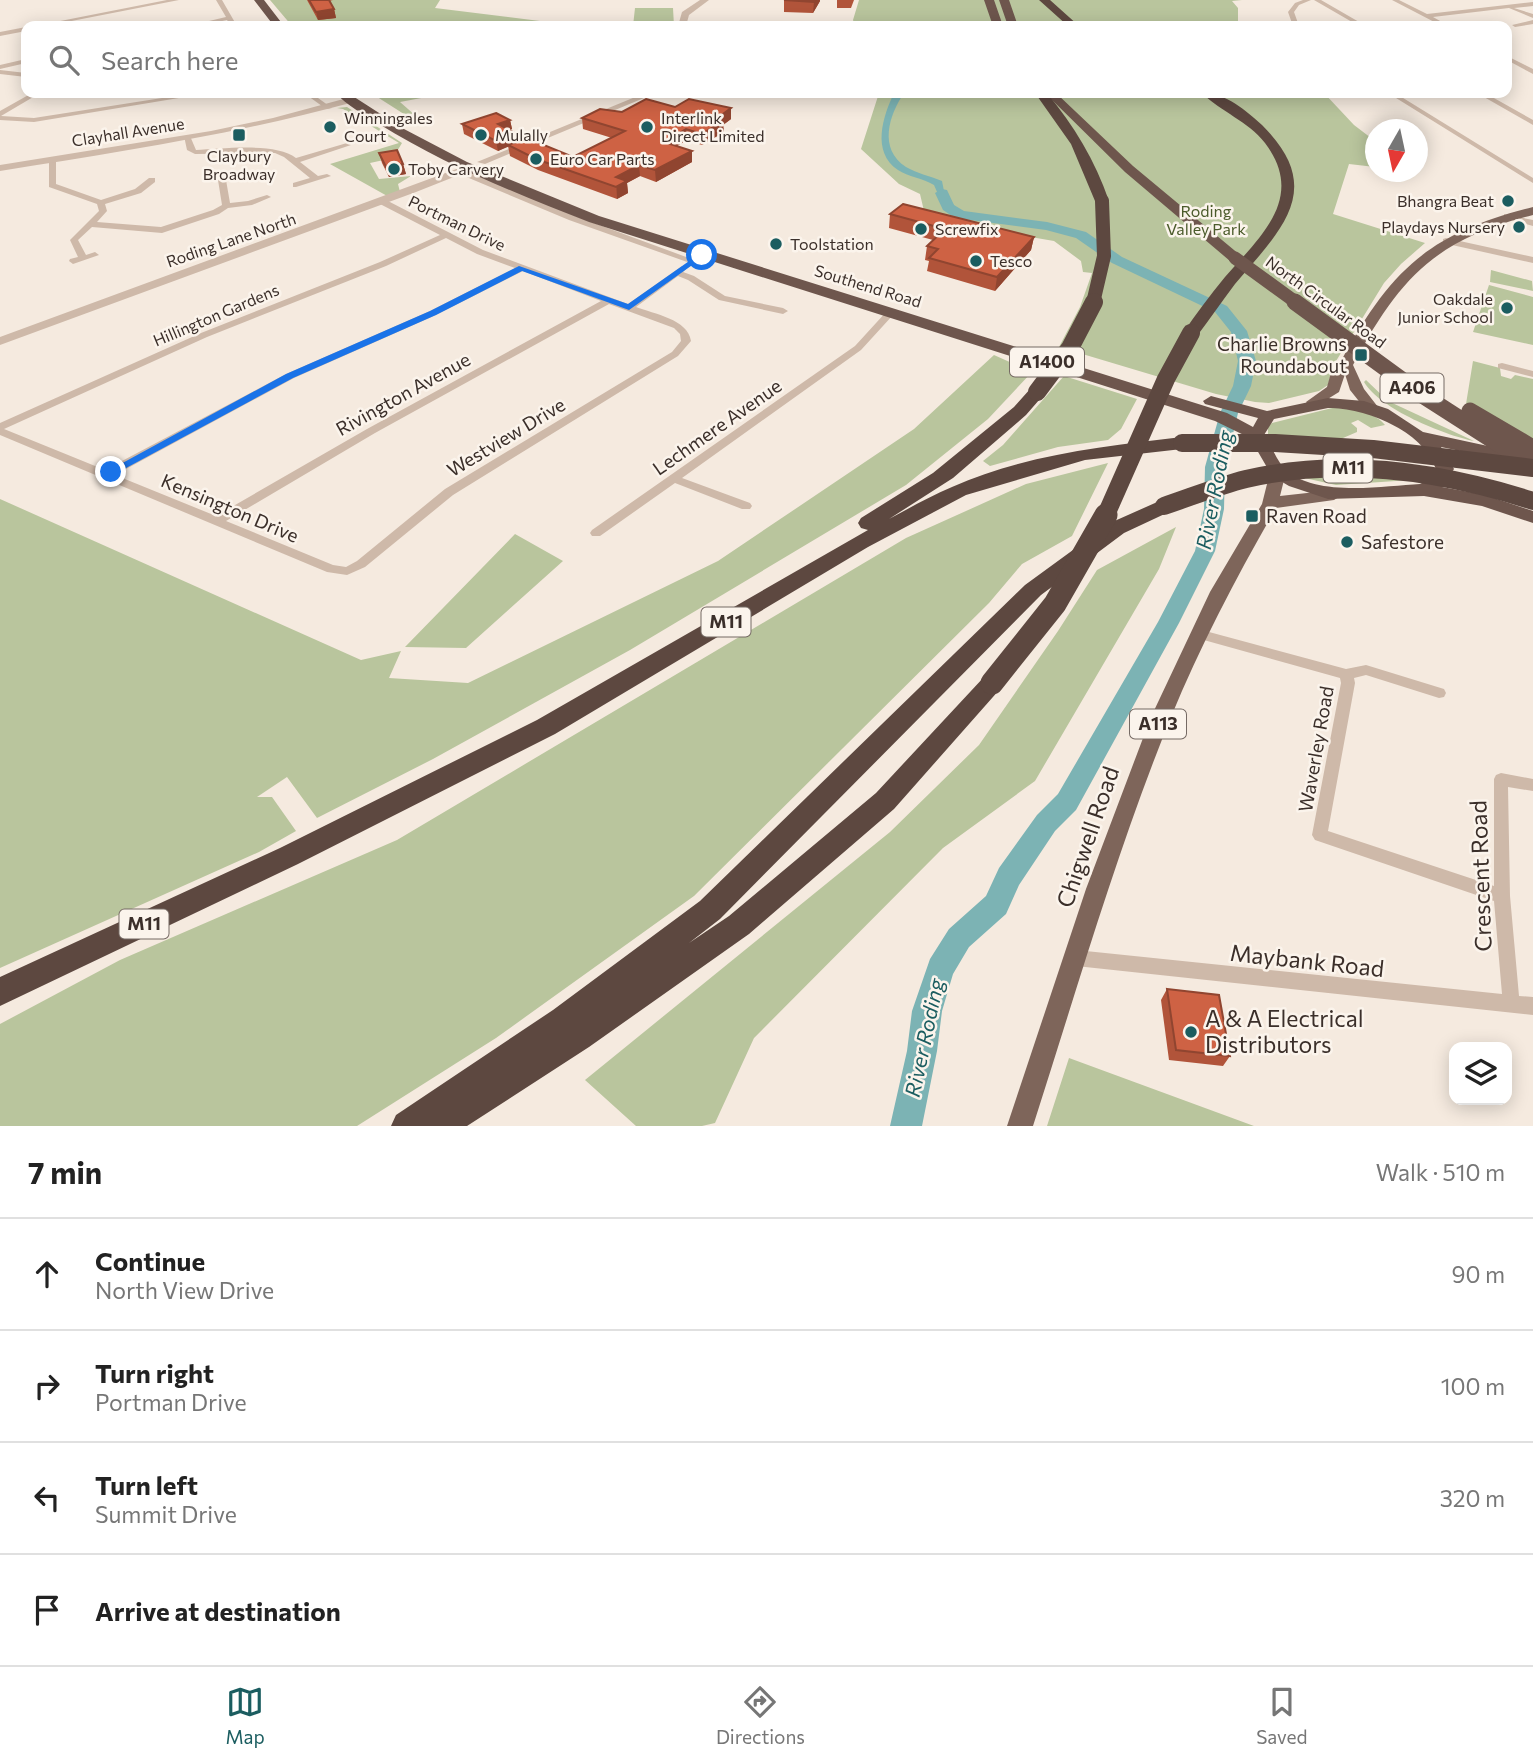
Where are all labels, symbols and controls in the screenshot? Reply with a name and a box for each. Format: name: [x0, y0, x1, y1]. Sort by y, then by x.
search box: [21, 21, 1512, 98]
icon: search: [45, 41, 83, 79]
text: Search here: [101, 44, 239, 75]
place label: Winningales Court: [344, 108, 433, 145]
place label: Interlink Direct Limited: [661, 108, 764, 145]
street label: Clayhall Avenue: [70, 113, 185, 150]
marker: Winningales Court: [322, 119, 338, 135]
marker: Interlink Direct Limited: [639, 119, 655, 135]
north arrow: [1365, 119, 1428, 182]
place label: Mulally: [495, 125, 548, 144]
marker: Claybury Broadway: [231, 127, 247, 143]
marker: Mulally: [473, 127, 489, 143]
place label: Claybury Broadway: [203, 146, 275, 183]
place label: Euro Car Parts: [550, 149, 655, 168]
marker: Euro Car Parts: [528, 151, 544, 167]
place label: Toby Carvery: [408, 159, 504, 178]
marker: Toby Carvery: [386, 161, 402, 177]
street label: Portman Drive: [406, 191, 509, 254]
place label: Bhangra Beat: [1397, 191, 1494, 210]
marker: Bhangra Beat: [1500, 193, 1516, 209]
park label: Roding Valley Park: [1166, 201, 1246, 238]
street label: Roding Lane North: [163, 208, 298, 271]
place label: Playdays Nursery: [1381, 217, 1505, 236]
place label: Screwfix: [935, 219, 999, 238]
marker: Playdays Nursery: [1511, 219, 1527, 235]
marker: Screwfix: [913, 221, 929, 237]
place label: Toolstation: [790, 234, 874, 253]
marker: Toolstation: [768, 236, 784, 252]
route start: [686, 239, 717, 270]
place label: Tesco: [990, 251, 1032, 270]
street label: North Circular Road: [1262, 252, 1390, 352]
marker: Tesco: [968, 253, 984, 269]
street label: Southend Road: [812, 260, 924, 311]
street label: Hillington Gardens: [150, 279, 282, 350]
place label: Oakdale Junior School: [1397, 289, 1493, 326]
marker: Oakdale Junior School: [1499, 300, 1515, 316]
place label: Charlie Browns Roundabout: [1217, 332, 1347, 377]
street label: Rivington Avenue: [331, 347, 474, 440]
marker: Charlie Browns Roundabout: [1353, 347, 1369, 363]
road number: A1400: [1010, 348, 1084, 376]
street label: Lechmere Avenue: [648, 374, 786, 480]
road number: A406: [1380, 374, 1444, 402]
street label: Westview Drive: [443, 392, 569, 481]
water label: River Roding: [1190, 427, 1238, 551]
road number: M11: [1324, 454, 1372, 482]
route end: [95, 456, 126, 487]
street label: Kensington Drive: [158, 468, 302, 547]
place label: Raven Road: [1266, 504, 1367, 527]
marker: Raven Road: [1244, 508, 1260, 524]
place label: Safestore: [1361, 530, 1444, 553]
marker: Safestore: [1339, 534, 1355, 550]
road number: M11: [702, 608, 750, 636]
street label: Waverley Road: [1293, 684, 1338, 814]
road number: A113: [1130, 710, 1186, 738]
street label: Chigwell Road: [1050, 763, 1124, 911]
street label: Crescent Road: [1463, 800, 1497, 952]
road number: M11: [120, 909, 168, 939]
street label: Maybank Road: [1229, 938, 1386, 982]
water label: River Roding: [899, 975, 949, 1099]
place label: A & A Electrical Distributors: [1205, 1004, 1364, 1058]
marker: A & A Electrical Distributors: [1183, 1024, 1199, 1040]
map controls: [1449, 1042, 1512, 1105]
button: layers: [1449, 1042, 1512, 1105]
text: 7 min: [28, 1153, 102, 1190]
text: Walk · 510 m: [1376, 1158, 1505, 1186]
text: Continue: [95, 1245, 205, 1276]
icon: ahead: [28, 1255, 66, 1293]
text: 90 m: [1452, 1260, 1505, 1288]
text: North View Drive: [95, 1276, 274, 1304]
text: Turn right: [95, 1357, 214, 1388]
icon: right: [28, 1367, 66, 1405]
text: 100 m: [1441, 1372, 1505, 1400]
text: Portman Drive: [95, 1388, 247, 1416]
text: Turn left: [95, 1469, 198, 1500]
icon: left: [28, 1479, 66, 1517]
text: 320 m: [1440, 1484, 1505, 1512]
text: Summit Drive: [95, 1500, 237, 1528]
icon: arrive: [28, 1591, 66, 1629]
text: Arrive at destination: [95, 1595, 341, 1626]
tab: Map: [226, 1683, 265, 1748]
tab: Directions: [716, 1683, 805, 1748]
tab: Saved: [1256, 1683, 1307, 1748]

